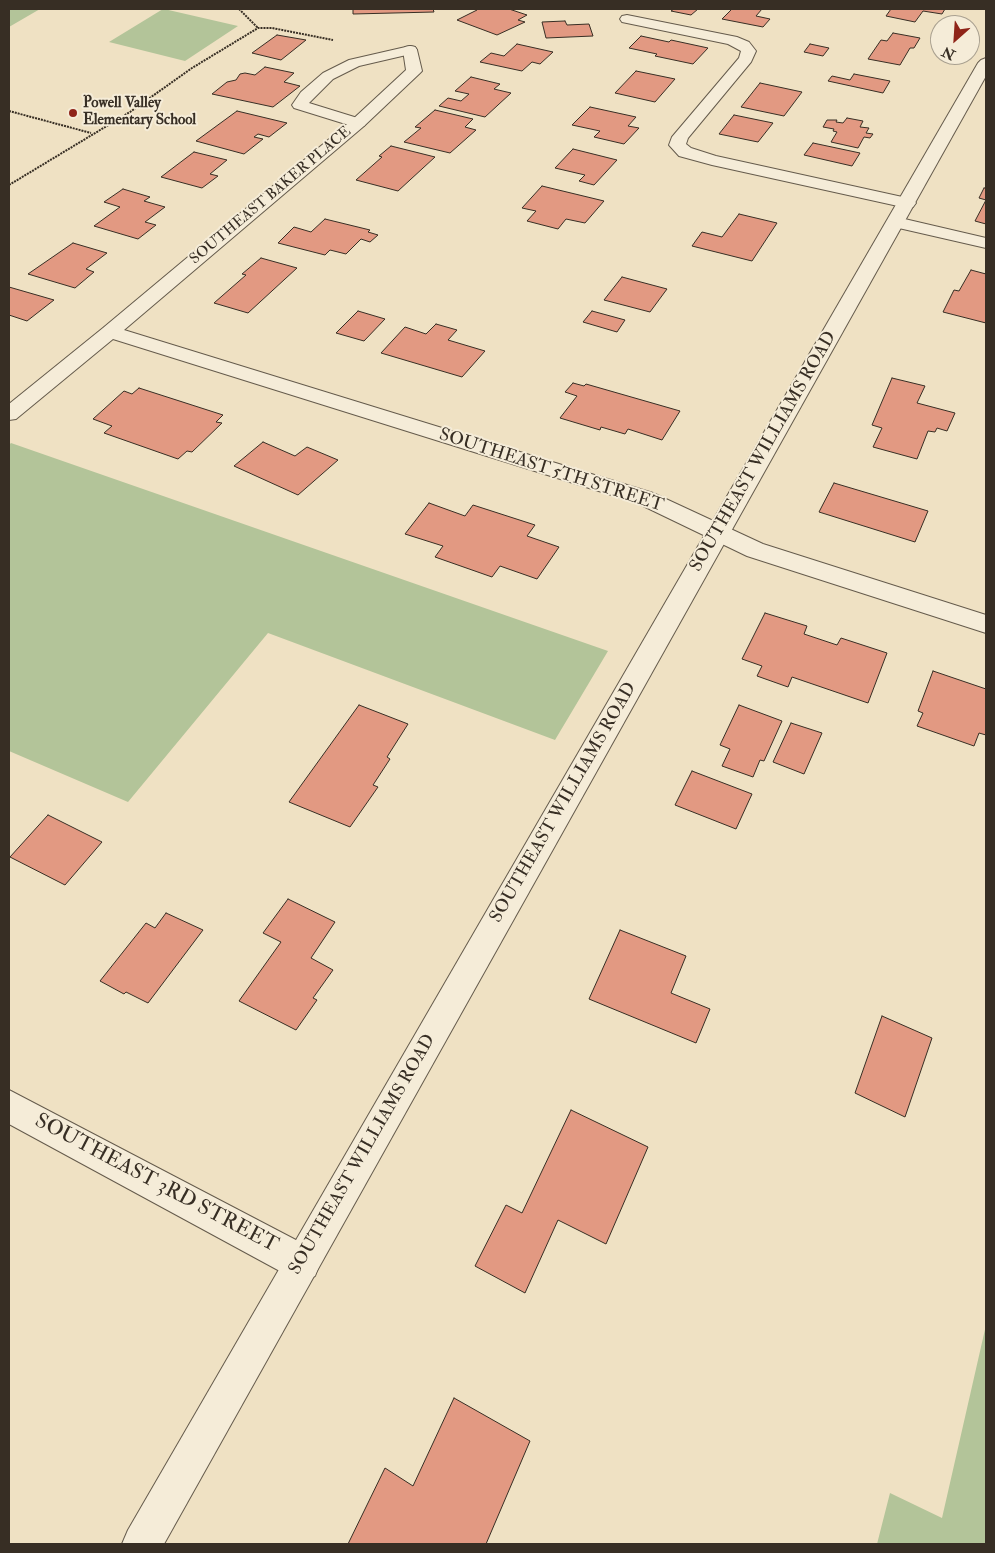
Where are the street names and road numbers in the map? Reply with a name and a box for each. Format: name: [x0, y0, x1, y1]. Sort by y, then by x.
street label: SOUTHEAST BAKER PLACE: [187, 123, 355, 269]
street label: SOUTHEAST WILLIAMS ROAD: [686, 328, 842, 576]
street label: SOUTHEAST 5TH STREET: [436, 424, 666, 518]
street label: SOUTHEAST WILLIAMS ROAD: [486, 679, 642, 927]
street label: SOUTHEAST WILLIAMS ROAD: [285, 1031, 441, 1279]
street label: SOUTHEAST 3RD STREET: [30, 1109, 282, 1259]

